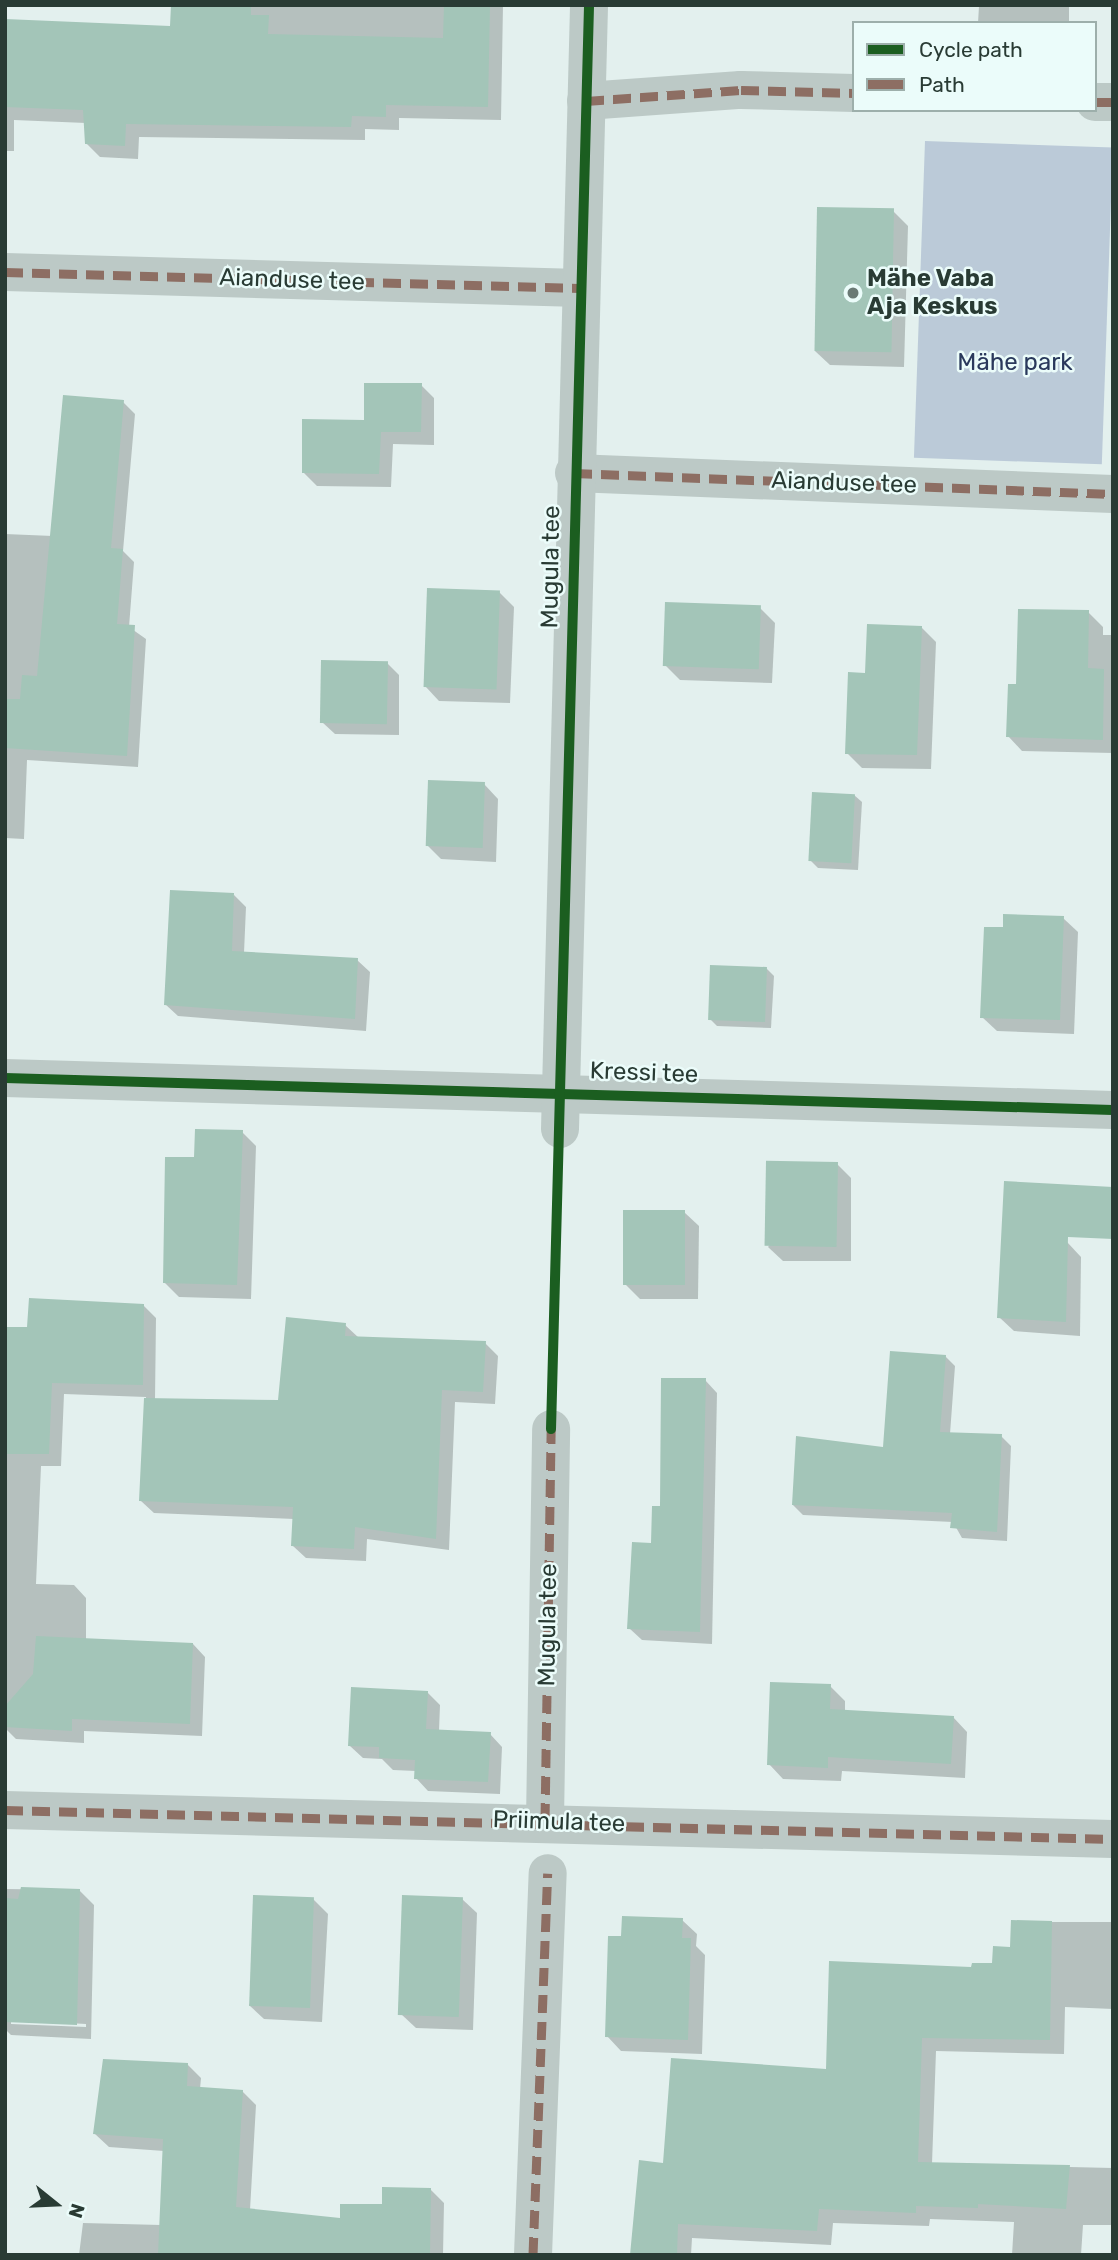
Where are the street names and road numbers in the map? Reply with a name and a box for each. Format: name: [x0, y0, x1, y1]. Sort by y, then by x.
street label: Aianduse tee: [218, 263, 366, 297]
street label: Aianduse tee: [770, 466, 918, 500]
street label: Mugula tee: [536, 505, 566, 629]
street label: Kressi tee: [589, 1057, 699, 1089]
street label: Mugula tee: [533, 1563, 563, 1687]
street label: Priimula tee: [492, 1805, 626, 1839]

